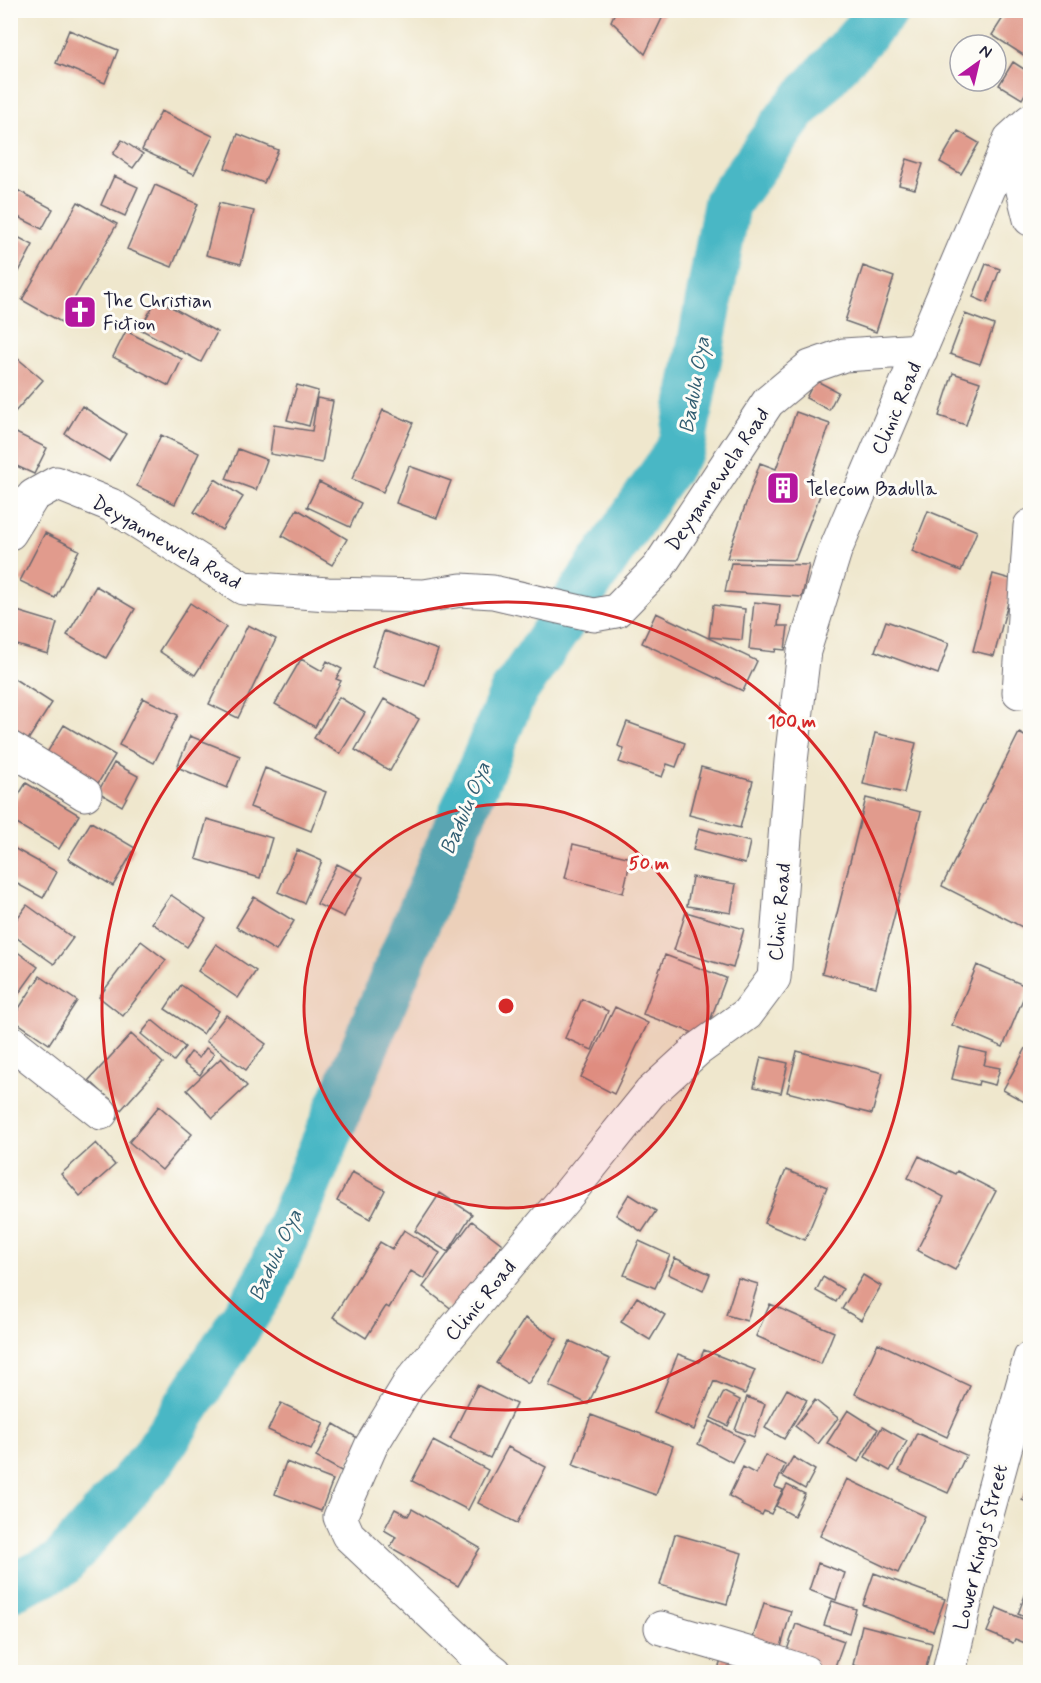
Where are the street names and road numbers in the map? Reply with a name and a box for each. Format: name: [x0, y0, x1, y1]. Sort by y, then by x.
street label: Clinic Road: [866, 358, 929, 459]
street label: Deyyannewela Road: [660, 403, 776, 557]
street label: Deyyannewela Road: [87, 490, 246, 597]
street label: Clinic Road: [763, 862, 798, 962]
street label: Clinic Road: [439, 1255, 523, 1347]
street label: Lower King's Street: [948, 1462, 1016, 1633]

